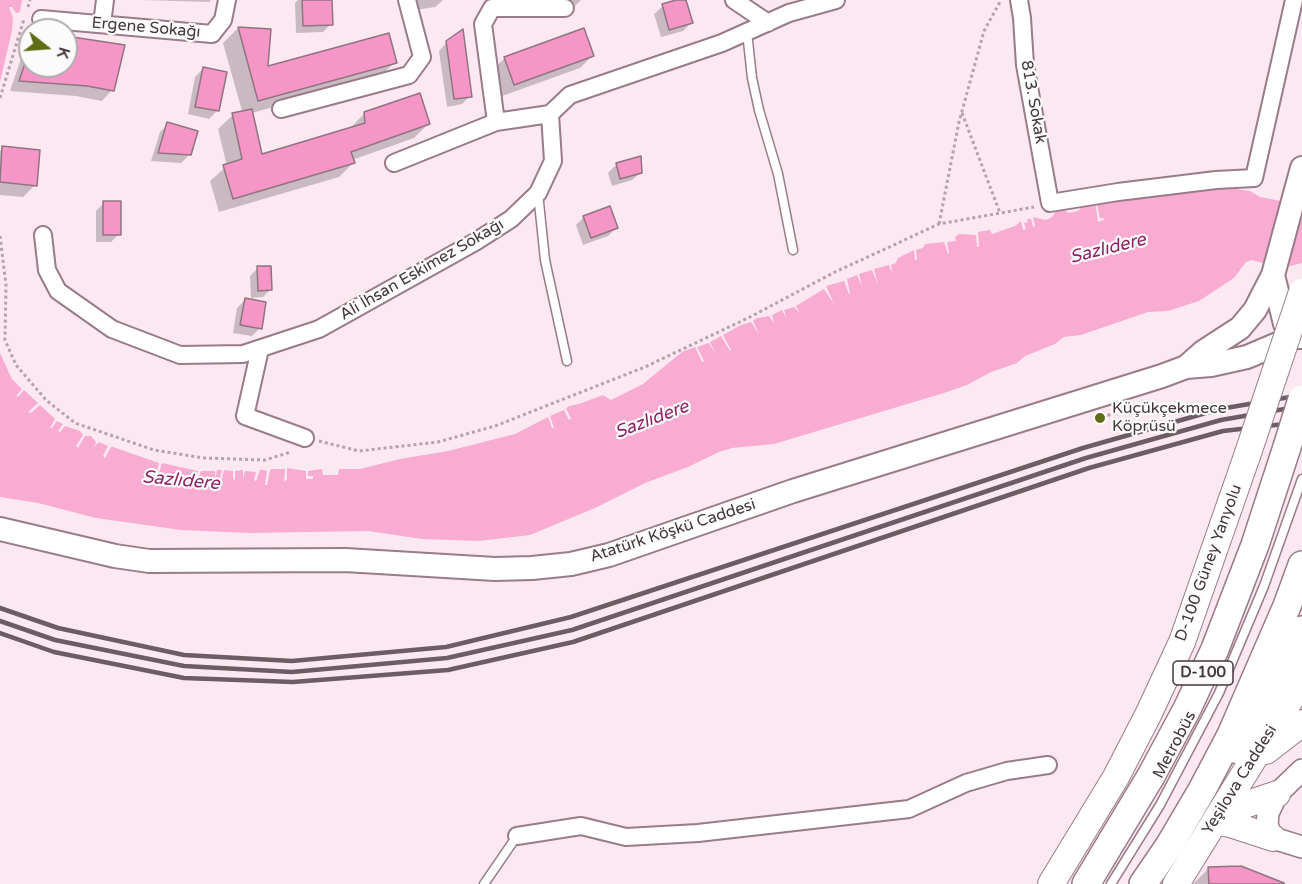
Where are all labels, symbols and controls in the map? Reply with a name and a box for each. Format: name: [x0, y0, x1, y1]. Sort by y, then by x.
street label: Ergene Sokağı: [91, 14, 201, 42]
north arrow: [18, 18, 78, 78]
text: K: [52, 45, 74, 61]
street label: 813. Sokak: [1016, 59, 1050, 145]
street label: Ali İhsan Eskimez Sokağı: [337, 215, 507, 325]
water label: Sazlıdere: [1068, 229, 1148, 269]
water label: Sazlıdere: [612, 396, 692, 444]
place label: Küçükçekmece Köprüsü: [1112, 399, 1227, 437]
marker: Küçükçekmece Köprüsü: [1093, 411, 1107, 425]
water label: Sazlıdere: [141, 467, 221, 495]
street label: D-100 Güney Yanyolu: [1172, 482, 1246, 644]
street label: Atatürk Köşkü Caddesi: [588, 495, 758, 567]
road number: D-100: [1173, 661, 1233, 685]
street label: Metrobüs: [1149, 708, 1201, 782]
street label: Yeşilova Caddesi: [1198, 722, 1282, 838]

